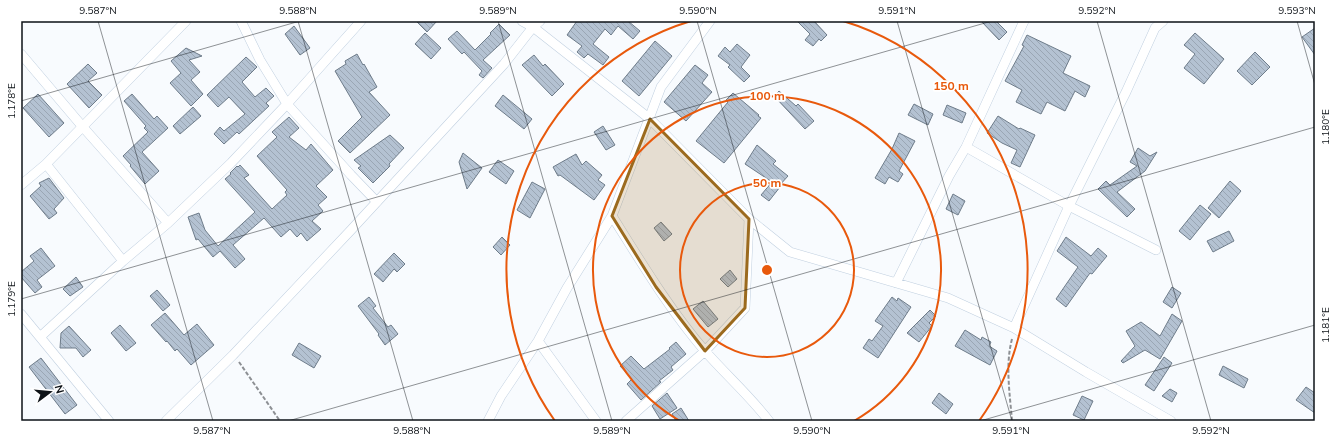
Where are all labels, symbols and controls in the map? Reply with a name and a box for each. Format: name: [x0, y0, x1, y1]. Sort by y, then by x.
text: 9.587°N: [79, 4, 117, 17]
text: 9.588°N: [279, 4, 317, 17]
text: 9.589°N: [479, 4, 517, 17]
text: 9.590°N: [679, 4, 717, 17]
text: 9.591°N: [878, 4, 916, 17]
text: 9.592°N: [1078, 4, 1116, 17]
text: 9.593°N: [1278, 4, 1316, 17]
text: 150 m: [933, 78, 969, 93]
text: 1.178°E: [5, 83, 18, 119]
text: 100 m: [749, 88, 785, 103]
text: 1.180°E: [1319, 109, 1332, 145]
text: 50 m: [753, 175, 781, 190]
centre of rings: [760, 263, 774, 277]
text: 1.179°E: [5, 281, 18, 317]
text: 1.181°E: [1319, 307, 1332, 343]
north arrow: [30, 372, 70, 412]
text: N: [52, 383, 67, 395]
text: 9.587°N: [193, 424, 231, 437]
text: 9.588°N: [393, 424, 431, 437]
text: 9.589°N: [593, 424, 631, 437]
text: 9.590°N: [793, 424, 831, 437]
text: 9.591°N: [992, 424, 1030, 437]
text: 9.592°N: [1192, 424, 1230, 437]

